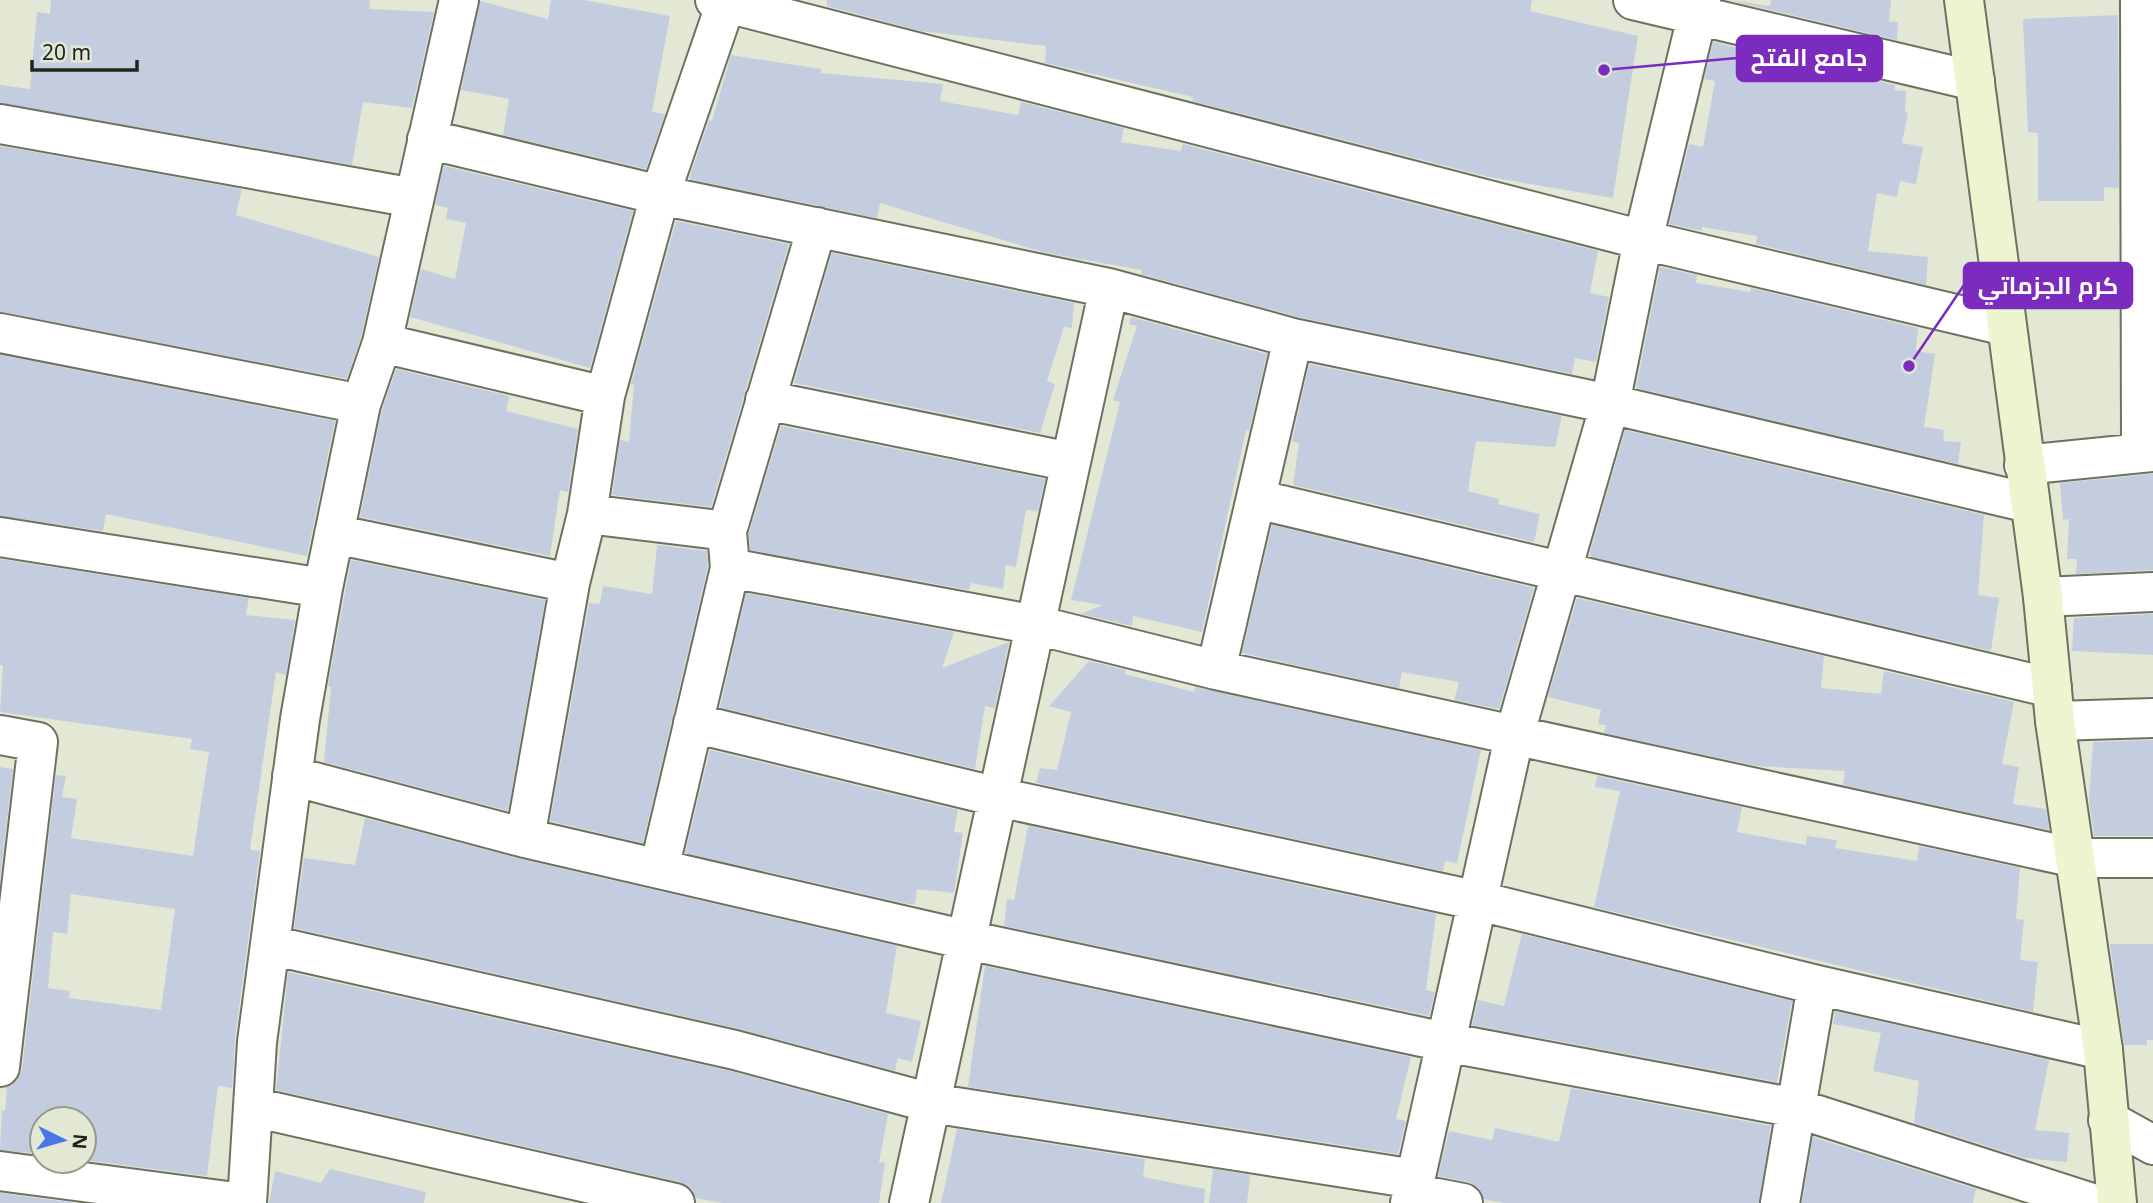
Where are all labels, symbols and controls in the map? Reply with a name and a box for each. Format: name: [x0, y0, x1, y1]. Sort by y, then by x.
scale bar: [32, 28, 136, 72]
callout: جامع الفتح: [1737, 36, 1882, 81]
text: 20 m: [42, 38, 91, 66]
text: جامع الفتح: [1751, 40, 1867, 74]
callout: كرم الجزماتي: [1964, 263, 2132, 308]
text: كرم الجزماتي: [1978, 268, 2118, 305]
north arrow: [28, 1105, 98, 1175]
text: N: [66, 1133, 94, 1150]

